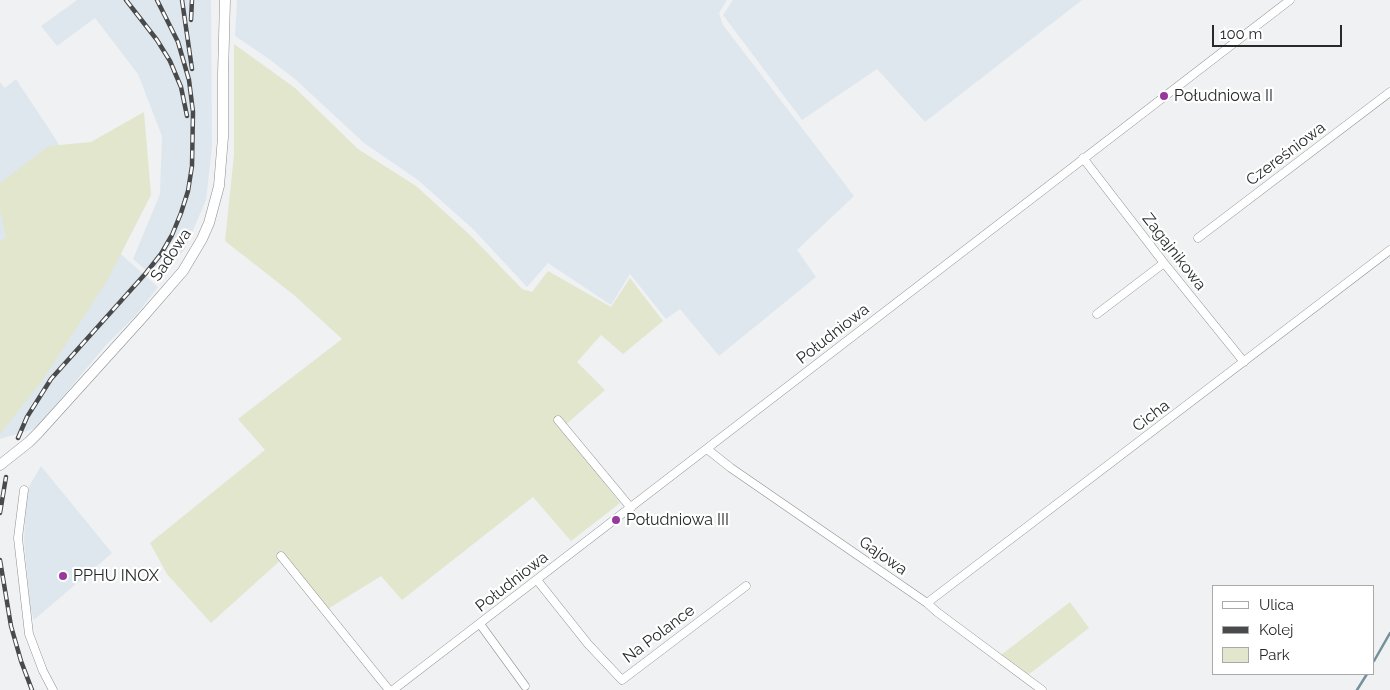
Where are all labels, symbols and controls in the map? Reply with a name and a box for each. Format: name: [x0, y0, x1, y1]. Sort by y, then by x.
scale bar: [1215, 15, 1345, 47]
text: 100 m: [1220, 25, 1262, 43]
place label: Południowa II: [1174, 86, 1273, 106]
marker: Południowa II: [1158, 90, 1170, 102]
street label: Czereśniowa: [1243, 118, 1329, 190]
street label: Zagajnikowa: [1138, 210, 1210, 294]
street label: Sadowa: [147, 225, 195, 285]
street label: Południowa: [793, 300, 873, 368]
street label: Cicha: [1129, 396, 1173, 436]
place label: Południowa III: [626, 510, 729, 530]
marker: Południowa III: [610, 514, 622, 526]
street label: Gajowa: [855, 532, 911, 580]
street label: Południowa: [472, 548, 552, 616]
place label: PPHU INOX: [73, 566, 159, 586]
marker: PPHU INOX: [57, 570, 69, 582]
legend: [1212, 585, 1375, 675]
text: Ulica: [1259, 596, 1294, 614]
street label: Na Polance: [619, 601, 699, 667]
text: Kolej: [1259, 621, 1293, 639]
text: Park: [1259, 646, 1290, 664]

